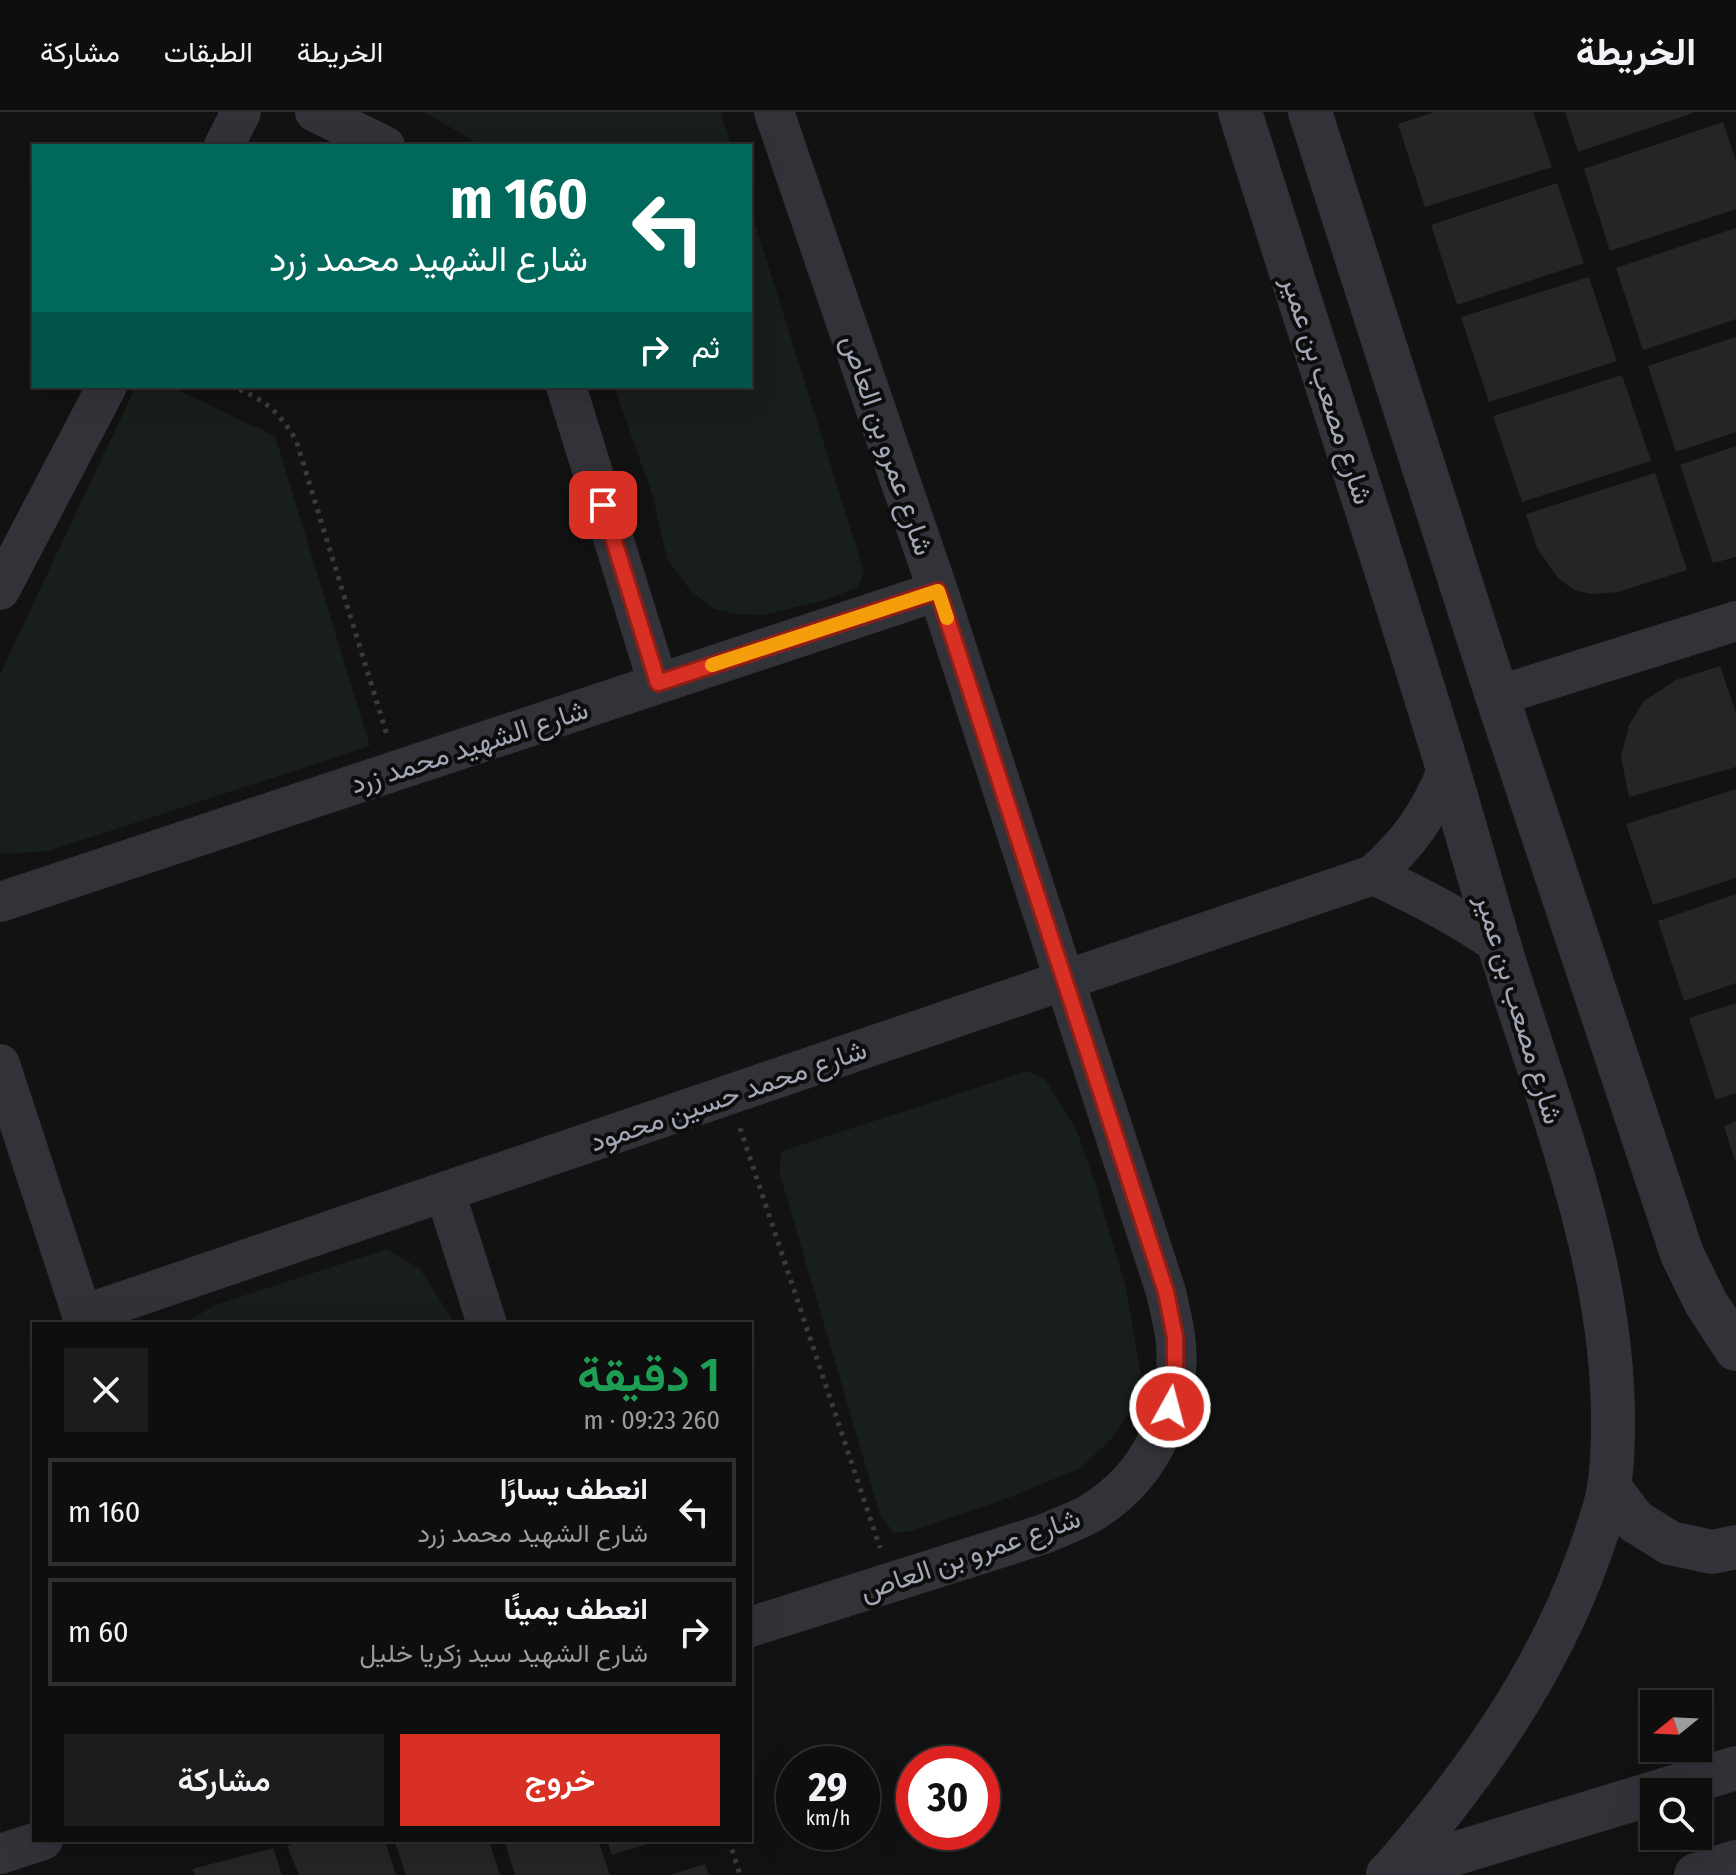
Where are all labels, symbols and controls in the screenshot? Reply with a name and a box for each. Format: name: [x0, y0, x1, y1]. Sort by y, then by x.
text: الخريطة: [1576, 29, 1696, 75]
text: مشاركة: [40, 36, 120, 69]
text: الطبقات: [164, 36, 253, 69]
text: الخريطة: [297, 36, 383, 69]
text: 160 m: [450, 166, 588, 233]
icon: left: [616, 176, 720, 280]
text: شارع الشهيد محمد زرد: [269, 237, 588, 281]
street label: شارع مصعب بن عمير: [1273, 271, 1380, 509]
icon: right: [632, 328, 676, 372]
text: ثم: [692, 330, 720, 366]
street label: شارع عمرو بن العاص: [832, 331, 941, 560]
pin: [569, 471, 637, 539]
icon: arrive: [581, 483, 625, 527]
street label: شارع الشهيد محمد زرد: [346, 692, 593, 802]
street label: شارع مصعب بن عمير: [1467, 889, 1570, 1128]
street label: شارع محمد حسين محمود: [585, 1033, 872, 1160]
text: 1 دقيقة: [577, 1346, 720, 1404]
button: close: [64, 1348, 148, 1432]
position arrow: [1128, 1365, 1212, 1449]
text: 260 m · 09:23: [584, 1405, 720, 1436]
text: انعطف يسارًا: [500, 1471, 648, 1507]
icon: left: [672, 1490, 716, 1534]
text: 160 m: [68, 1494, 140, 1530]
street label: شارع عمرو بن العاص: [856, 1501, 1085, 1610]
text: شارع الشهيد محمد زرد: [418, 1518, 648, 1549]
text: انعطف يمينًا: [503, 1591, 648, 1627]
icon: right: [672, 1610, 716, 1654]
text: 60 m: [68, 1614, 129, 1650]
text: شارع الشهيد سيد زكريا خليل: [359, 1638, 648, 1669]
north arrow: [1640, 1690, 1712, 1762]
map controls: [1640, 1690, 1712, 1850]
button: مشاركة: [64, 1734, 384, 1826]
button: خروج: [400, 1734, 720, 1826]
speed limit sign: 30: [896, 1746, 1000, 1850]
text: 29: [808, 1764, 847, 1812]
button: search: [1640, 1778, 1712, 1850]
text: km/h: [806, 1806, 850, 1830]

